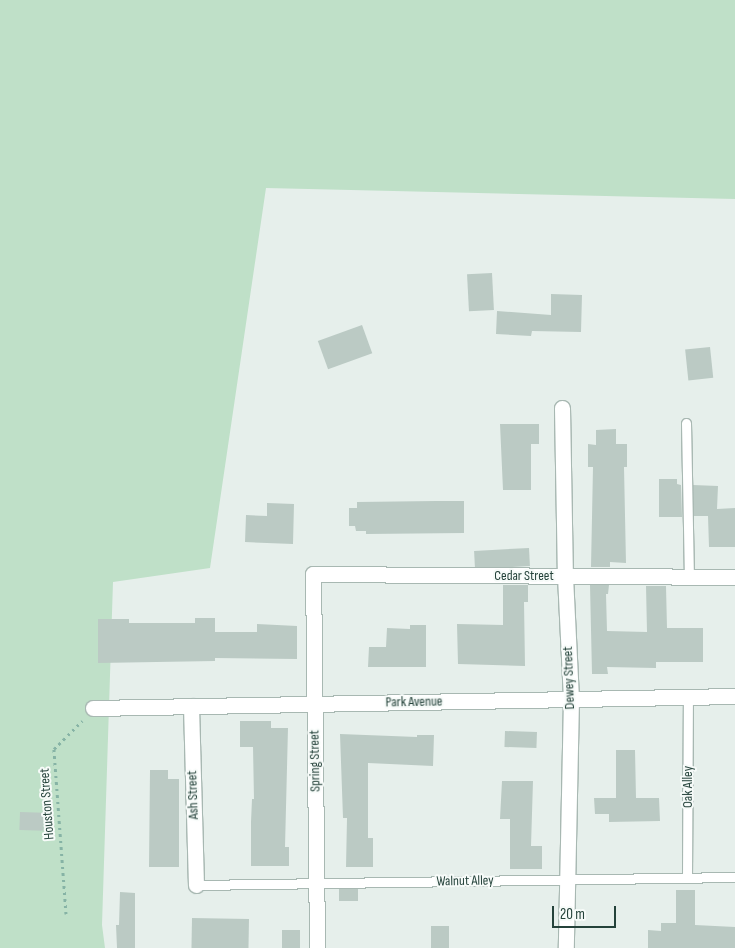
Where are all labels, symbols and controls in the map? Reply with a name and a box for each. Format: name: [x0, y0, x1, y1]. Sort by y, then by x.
street label: Cedar Street: [494, 568, 554, 584]
street label: Dewey Street: [560, 646, 578, 710]
street label: Park Avenue: [385, 693, 443, 711]
street label: Spring Street: [306, 730, 324, 792]
street label: Oak Alley: [680, 766, 696, 808]
street label: Houston Street: [36, 768, 58, 840]
street label: Ash Street: [184, 770, 202, 820]
street label: Walnut Alley: [436, 872, 494, 890]
scale bar: [555, 896, 619, 928]
text: 20 m: [560, 905, 585, 924]

